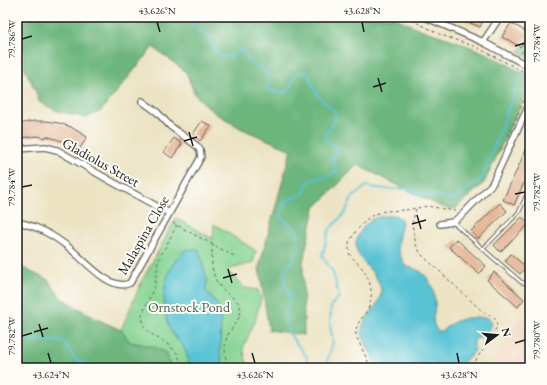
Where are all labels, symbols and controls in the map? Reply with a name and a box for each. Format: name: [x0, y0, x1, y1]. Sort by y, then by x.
text: 43.626°N: [138, 4, 176, 17]
text: 43.628°N: [343, 4, 381, 17]
text: 79.786°W: [5, 19, 18, 58]
text: 79.784°W: [530, 23, 543, 62]
street label: Gladiolus Street: [59, 133, 143, 191]
text: 79.784°W: [5, 167, 18, 206]
text: 79.782°W: [530, 172, 543, 211]
street label: Malaspina Close: [113, 192, 173, 278]
park label: Ornstock Pond: [148, 298, 231, 316]
north arrow: [477, 315, 517, 355]
text: 79.782°W: [5, 316, 18, 355]
text: 79.780°W: [530, 320, 543, 359]
text: N: [499, 326, 515, 339]
text: 43.624°N: [32, 368, 70, 381]
text: 43.626°N: [236, 368, 274, 381]
text: 43.628°N: [440, 368, 478, 381]

